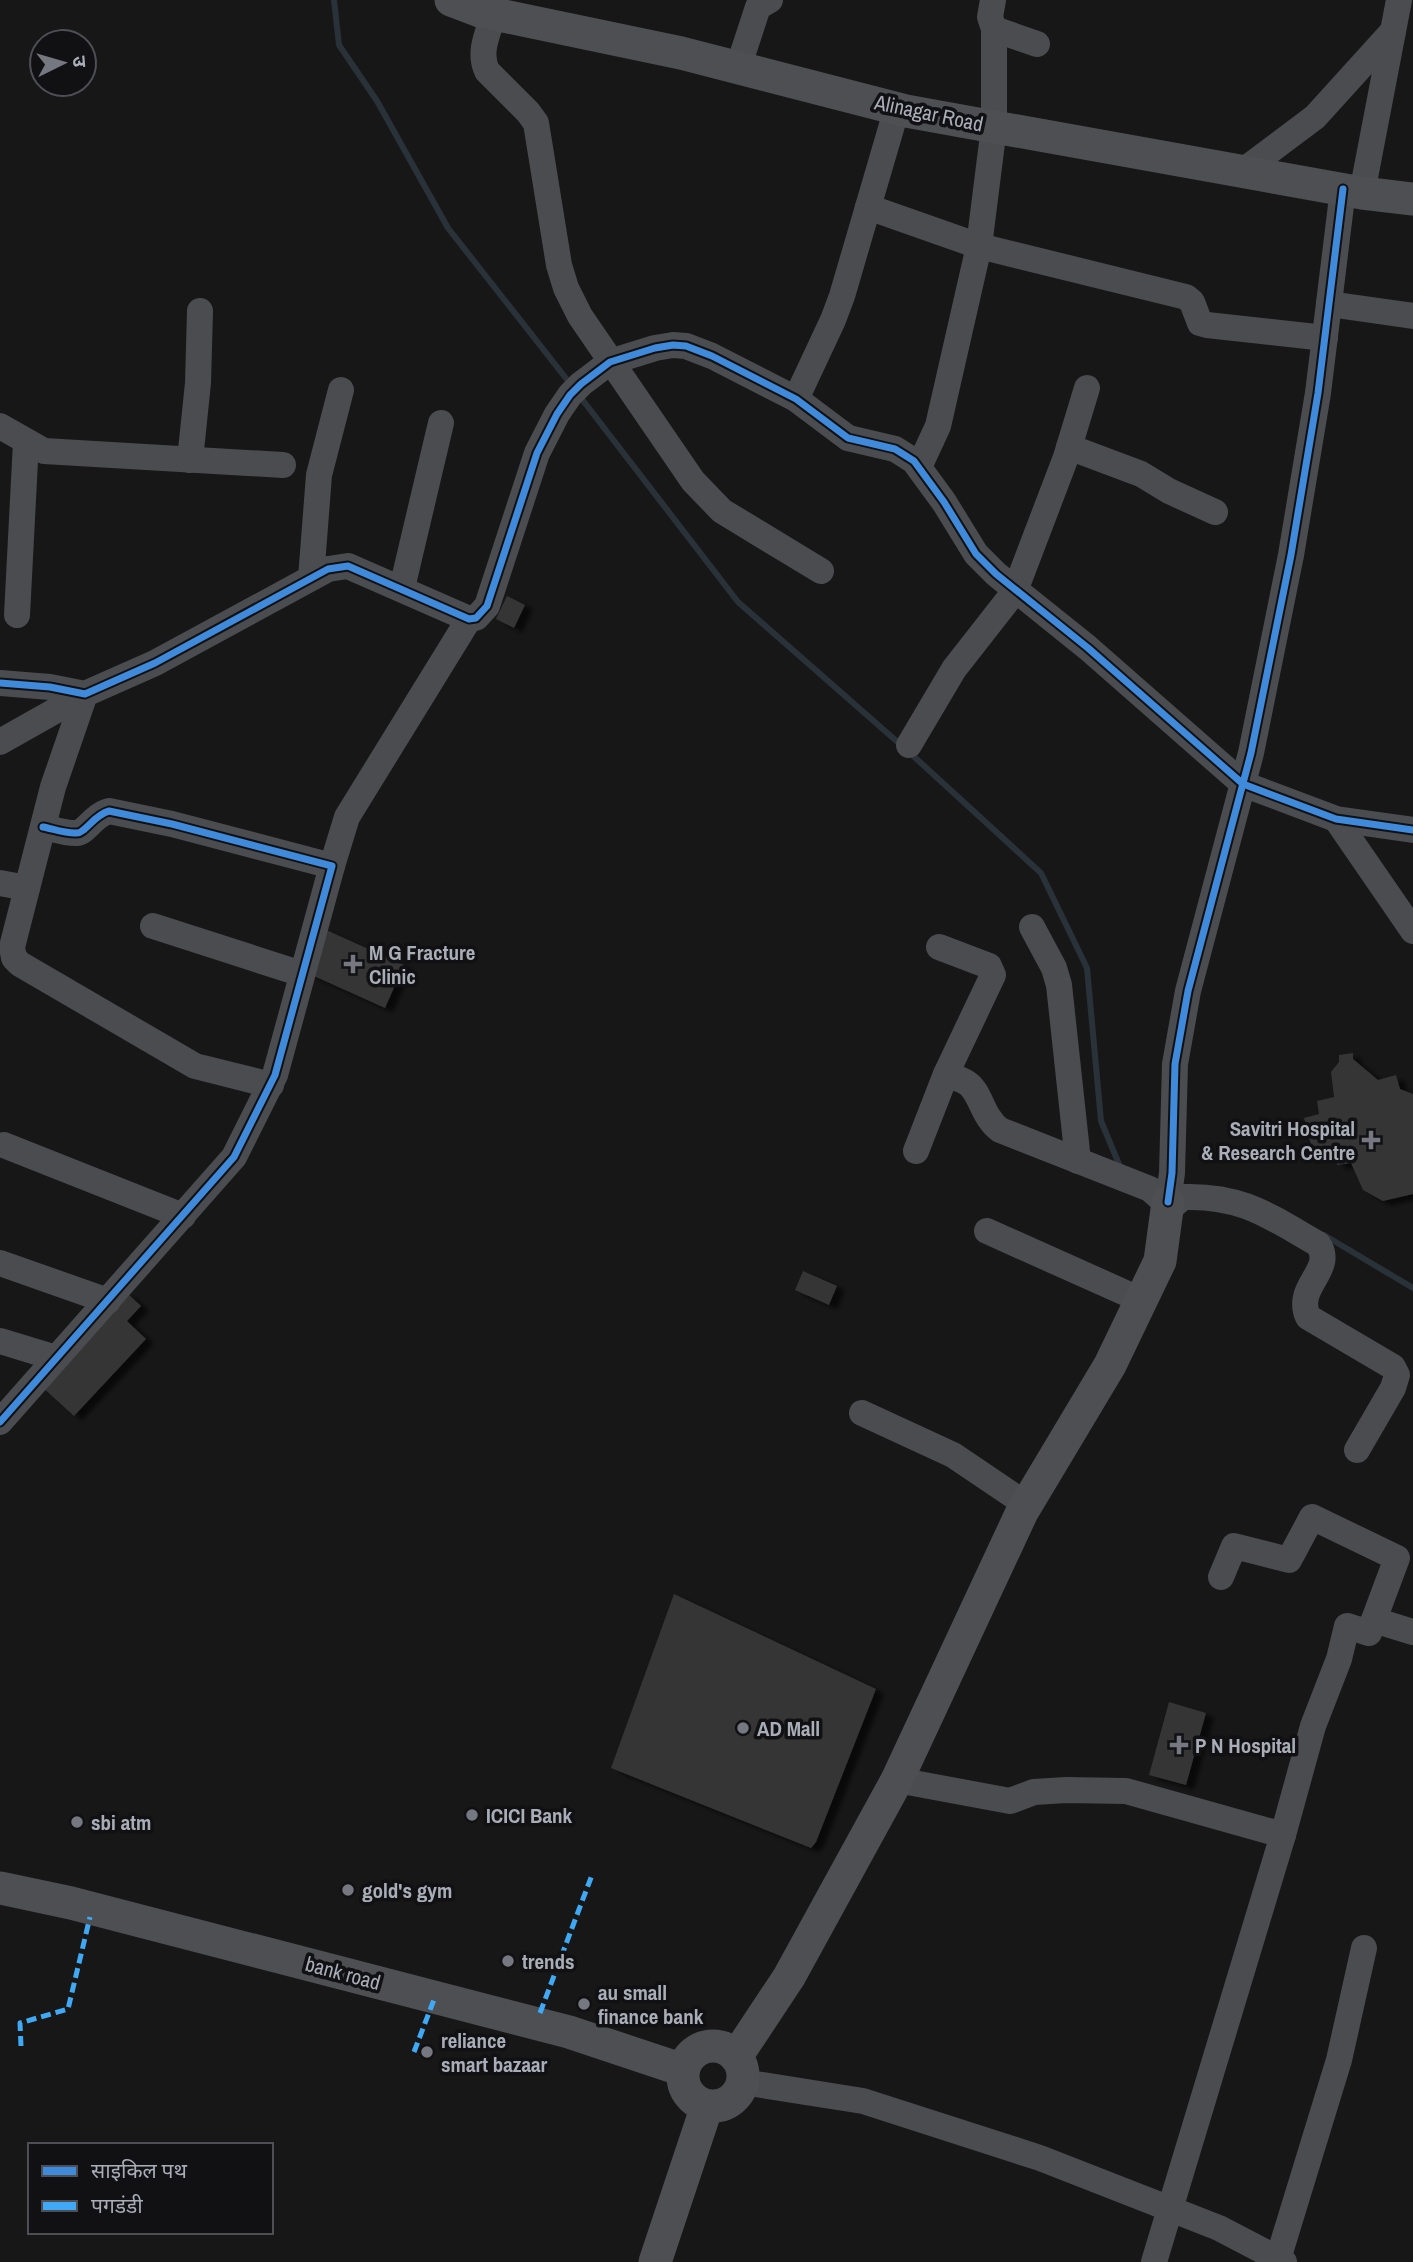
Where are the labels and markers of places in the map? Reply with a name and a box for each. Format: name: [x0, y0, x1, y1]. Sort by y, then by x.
place label: M G Fracture Clinic: [369, 938, 475, 991]
marker: M G Fracture Clinic: [343, 954, 363, 974]
place label: Savitri Hospital & Research Centre: [1201, 1114, 1355, 1167]
marker: Savitri Hospital & Research Centre: [1361, 1130, 1381, 1150]
place label: AD Mall: [757, 1714, 820, 1743]
marker: AD Mall: [735, 1720, 751, 1736]
place label: P N Hospital: [1195, 1731, 1296, 1760]
marker: P N Hospital: [1169, 1735, 1189, 1755]
place label: ICICI Bank: [486, 1801, 573, 1830]
marker: ICICI Bank: [464, 1807, 480, 1823]
place label: sbi atm: [91, 1808, 151, 1837]
marker: sbi atm: [69, 1814, 85, 1830]
place label: gold's gym: [362, 1876, 452, 1905]
marker: gold's gym: [340, 1882, 356, 1898]
place label: trends: [522, 1947, 575, 1976]
marker: trends: [500, 1953, 516, 1969]
place label: au small finance bank: [598, 1978, 704, 2031]
marker: au small finance bank: [576, 1996, 592, 2012]
place label: reliance smart bazaar: [441, 2026, 548, 2079]
marker: reliance smart bazaar: [419, 2044, 435, 2060]

